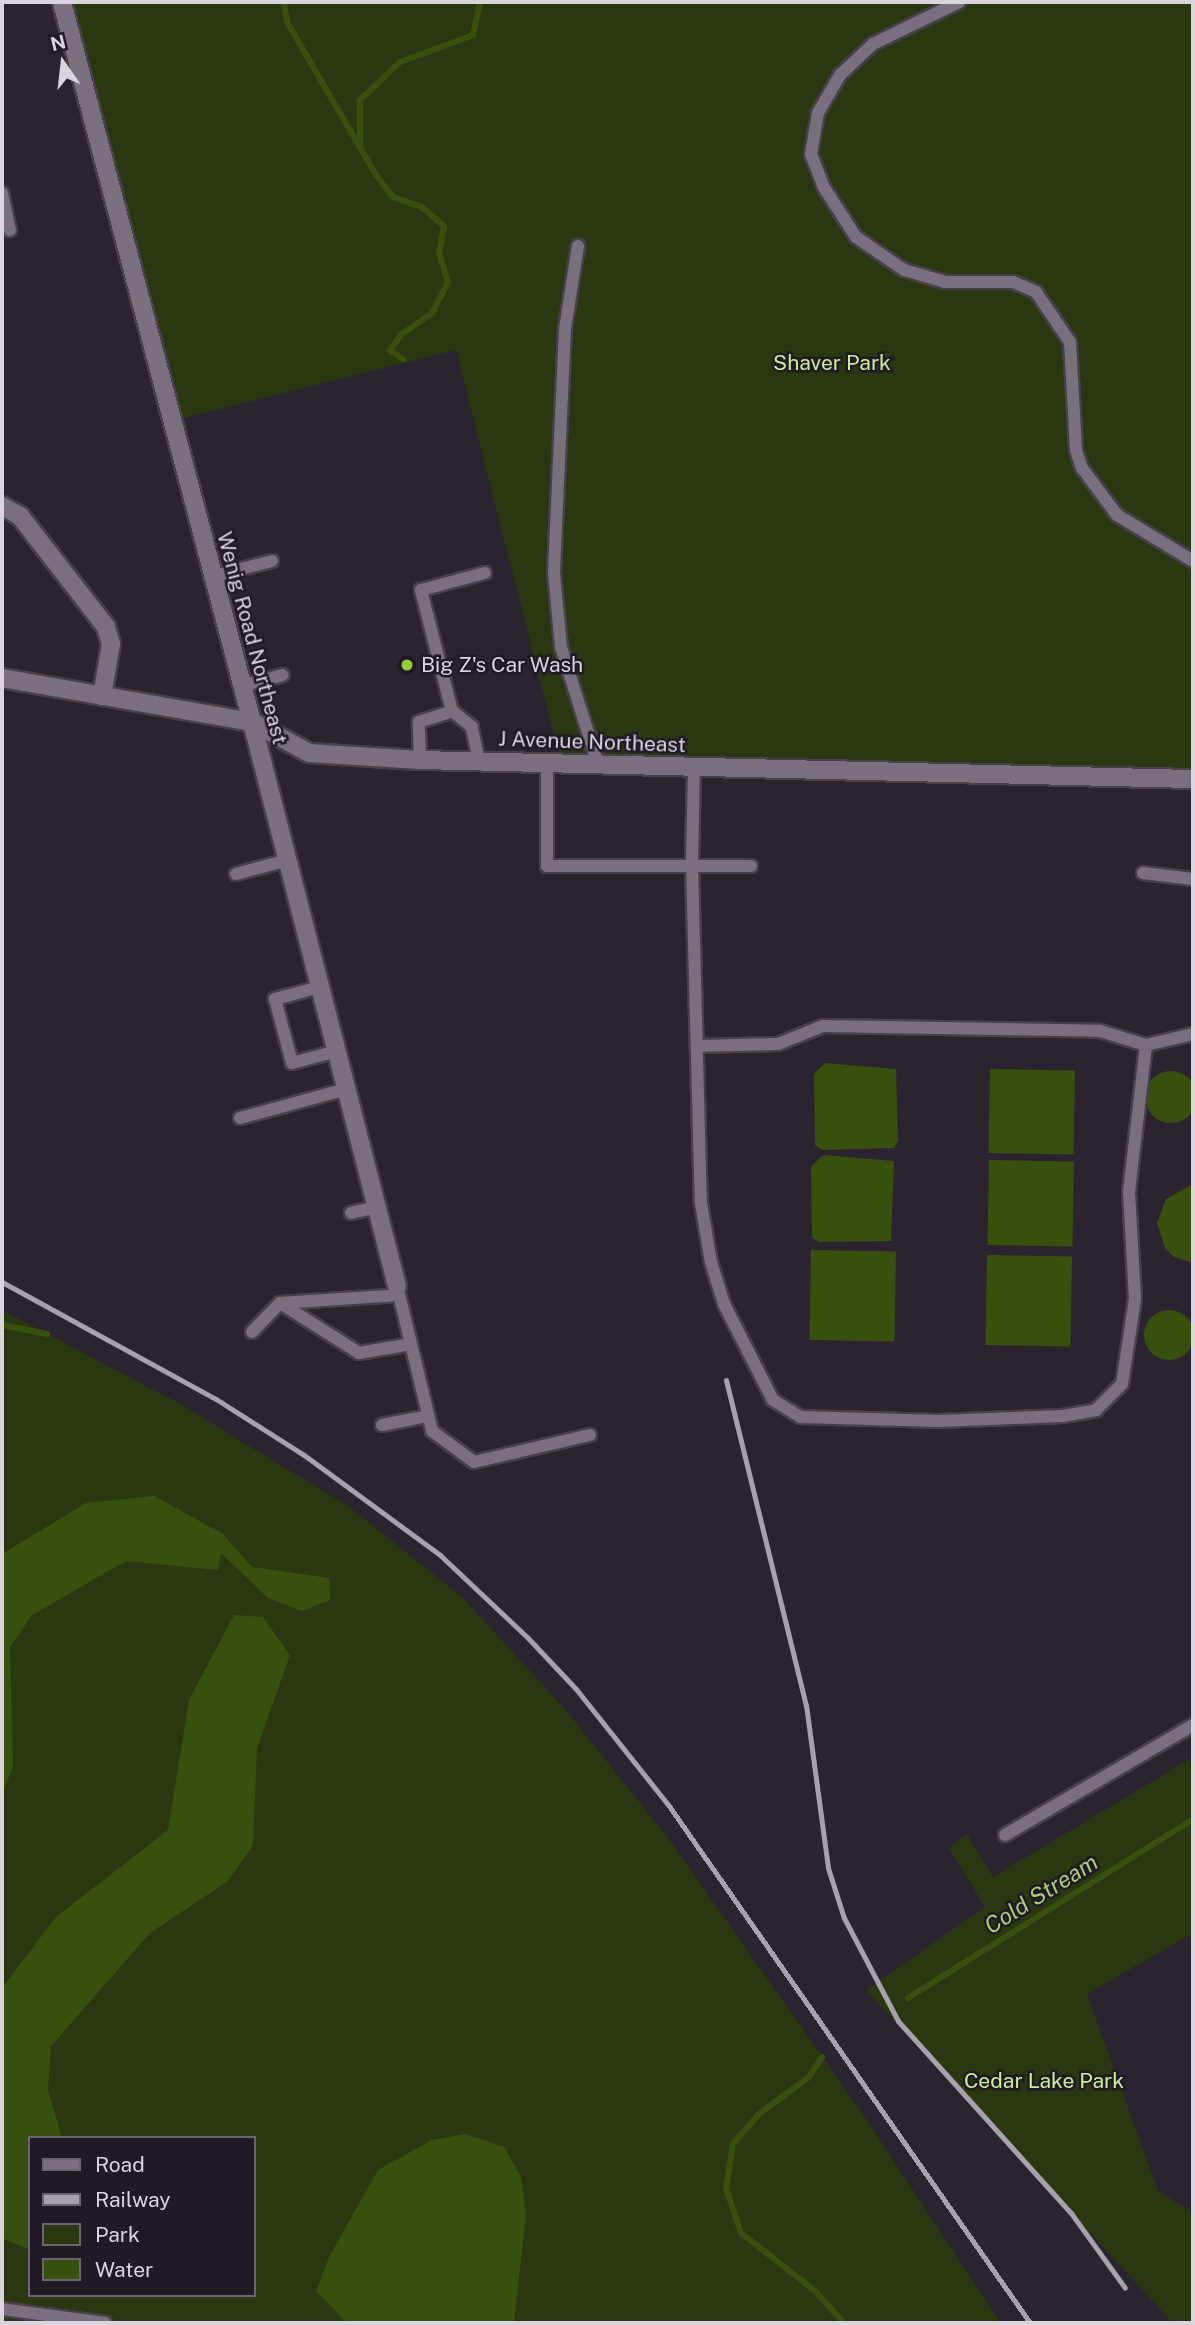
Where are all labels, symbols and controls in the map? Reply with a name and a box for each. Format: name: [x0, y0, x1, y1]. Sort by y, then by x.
north arrow: [28, 28, 98, 98]
text: N: [48, 30, 68, 55]
park label: Shaver Park: [773, 350, 891, 376]
street label: Wenig Road Northeast: [212, 529, 292, 747]
place label: Big Z's Car Wash: [421, 652, 584, 678]
marker: Big Z's Car Wash: [399, 657, 415, 673]
street label: J Avenue Northeast: [498, 726, 686, 758]
water label: Cold Stream: [979, 1848, 1103, 1940]
park label: Cedar Lake Park: [964, 2068, 1124, 2094]
legend: [28, 2136, 256, 2297]
text: Road: [95, 2152, 145, 2177]
text: Railway: [95, 2187, 171, 2212]
text: Park: [95, 2222, 140, 2247]
text: Water: [95, 2257, 153, 2282]

